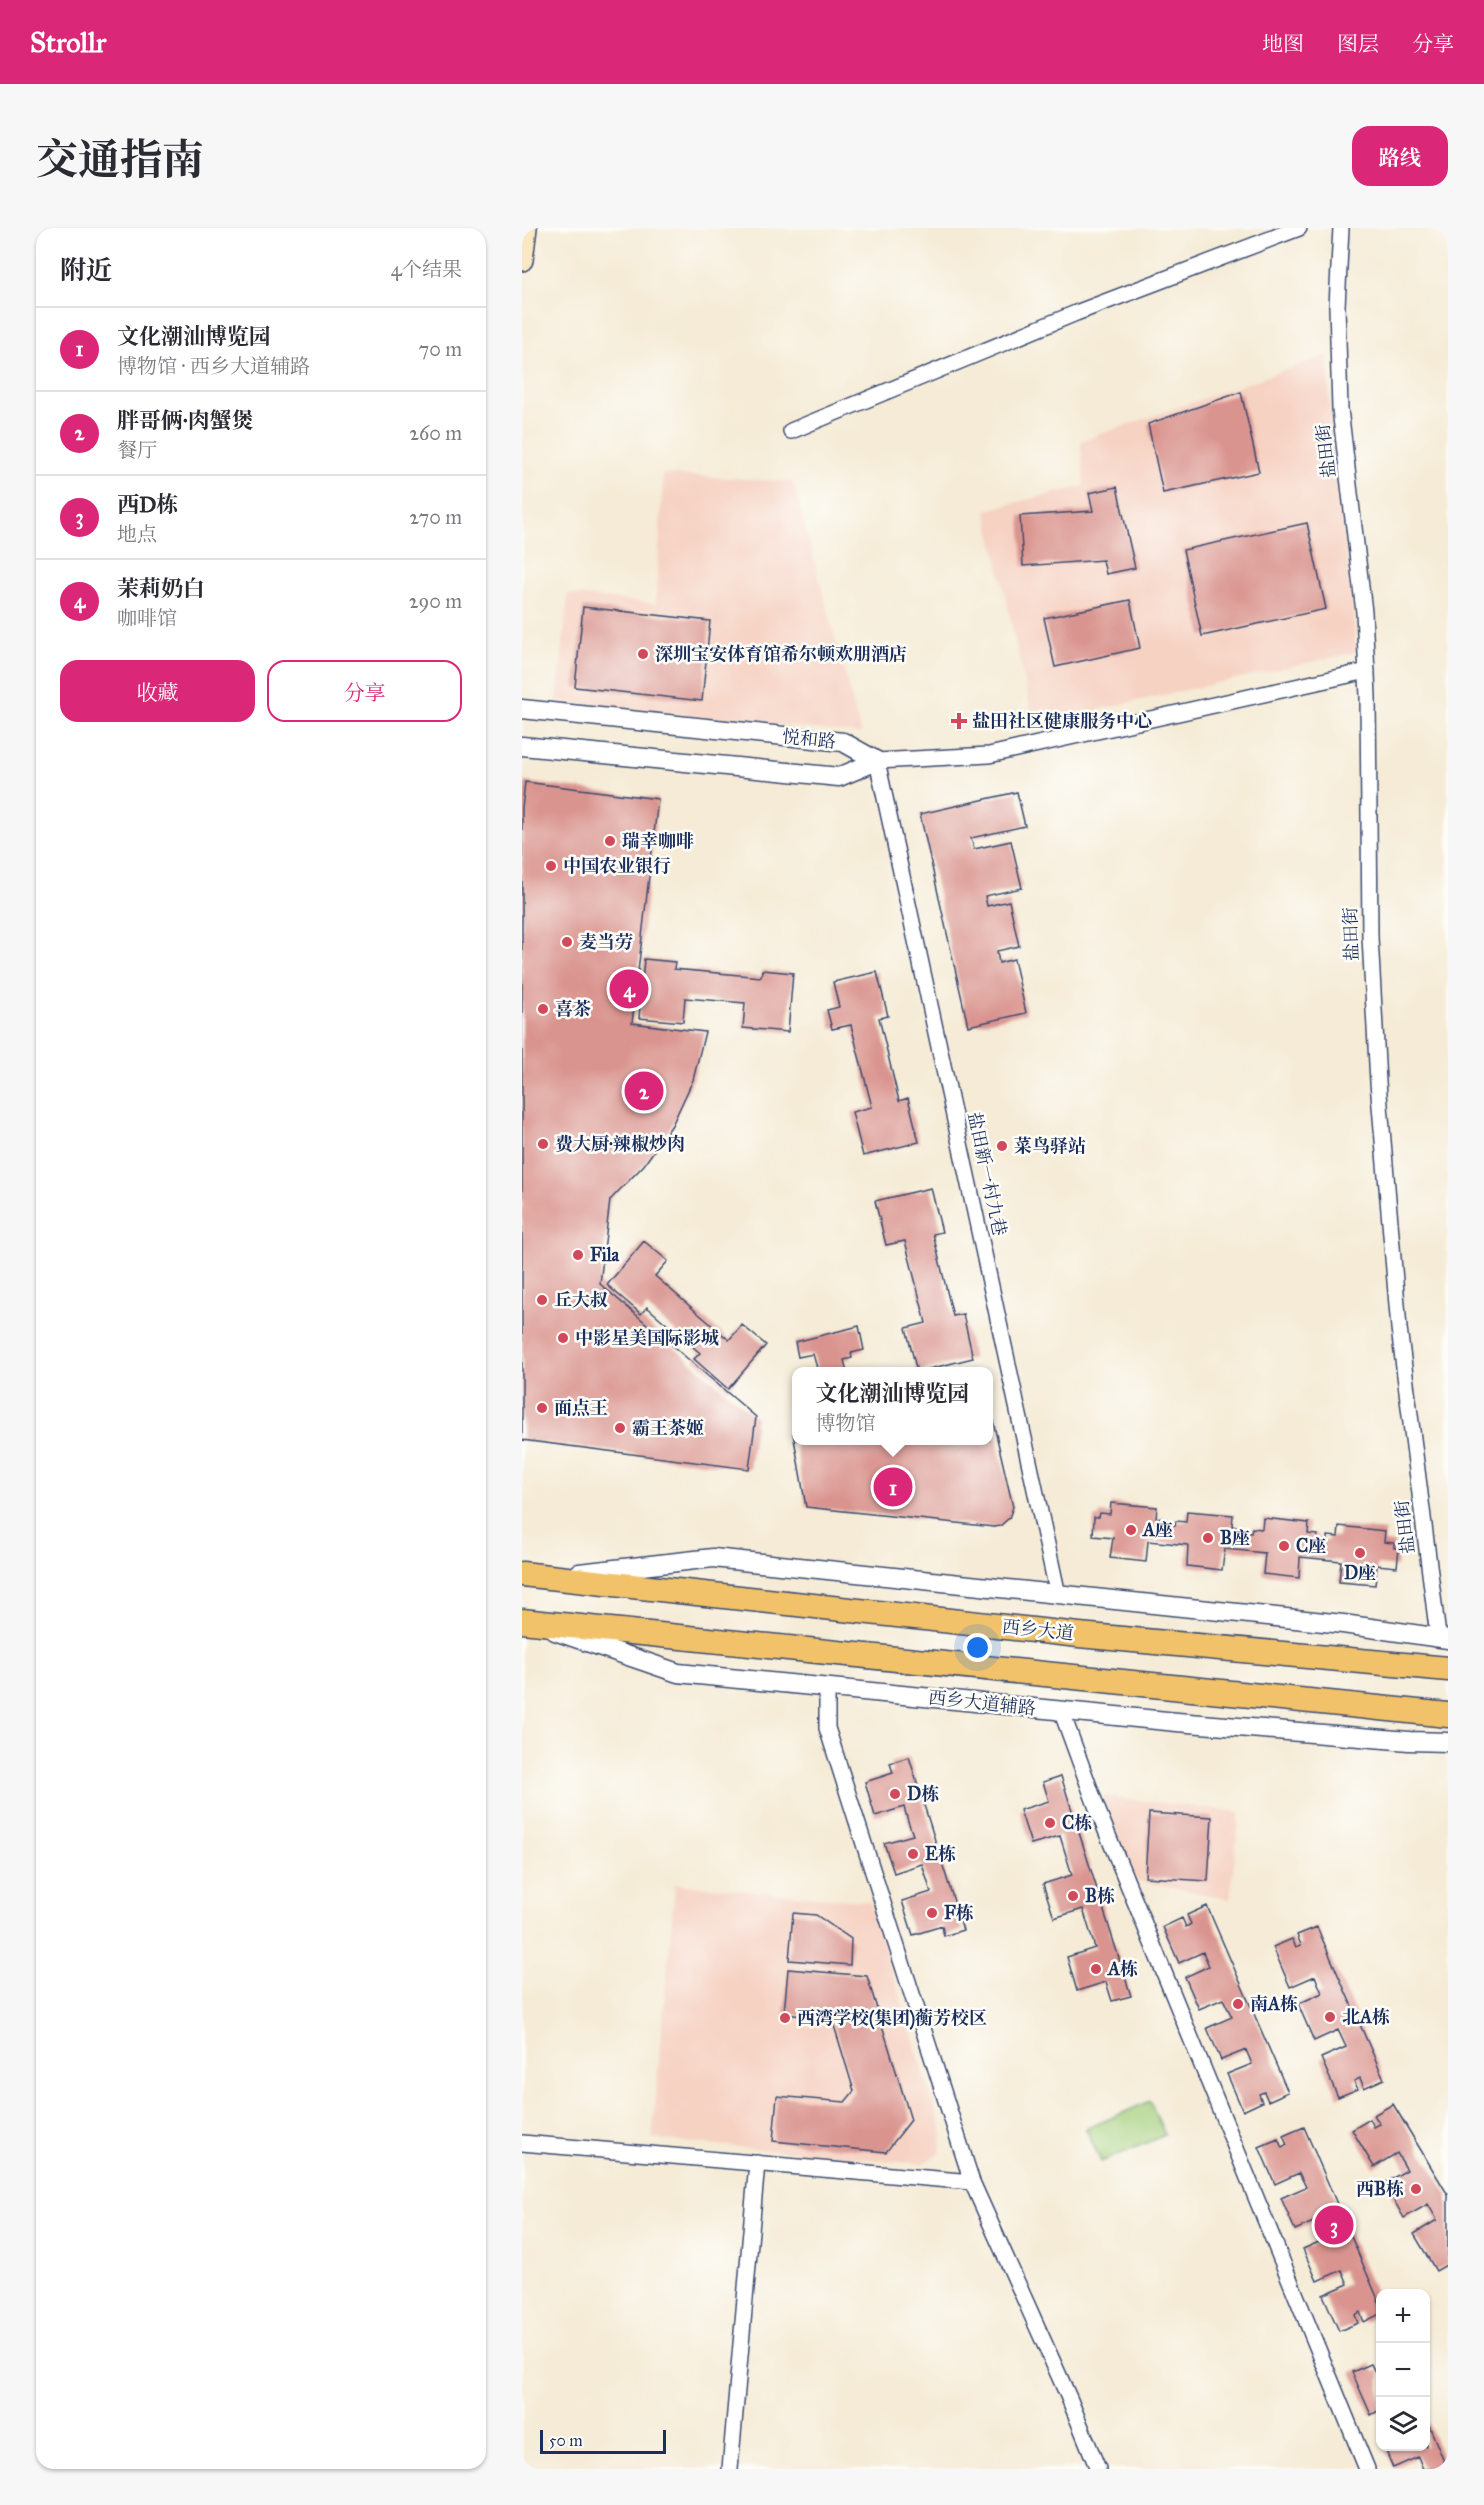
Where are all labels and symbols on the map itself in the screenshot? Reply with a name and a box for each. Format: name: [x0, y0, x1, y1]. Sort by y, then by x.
street label: 盐田街: [1312, 423, 1340, 479]
place label: 深圳宝安体育馆希尔顿欢朋酒店: [655, 643, 907, 665]
marker: 深圳宝安体育馆希尔顿欢朋酒店: [636, 647, 650, 661]
place label: 盐田社区健康服务中心: [972, 710, 1152, 732]
marker: 盐田社区健康服务中心: [950, 712, 968, 730]
street label: 悦和路: [781, 725, 837, 753]
place label: 瑞幸咖啡: [622, 830, 694, 852]
marker: 瑞幸咖啡: [603, 834, 617, 848]
place label: 中国农业银行: [563, 855, 671, 877]
marker: 中国农业银行: [544, 859, 558, 873]
street label: 盐田街: [1339, 907, 1363, 961]
place label: 麦当劳: [579, 931, 633, 953]
marker: 麦当劳: [560, 935, 574, 949]
pin: 4: [610, 966, 648, 1011]
place label: 喜茶: [555, 998, 591, 1020]
marker: 喜茶: [536, 1002, 550, 1016]
pin: 2: [624, 1068, 664, 1114]
street label: 盐田新一村九巷: [963, 1110, 1011, 1238]
place label: 费大厨·辣椒炒肉: [555, 1133, 685, 1155]
place label: 菜鸟驿站: [1014, 1135, 1086, 1157]
marker: 费大厨·辣椒炒肉: [536, 1137, 550, 1151]
marker: 菜鸟驿站: [995, 1139, 1009, 1153]
place label: Fila: [590, 1244, 620, 1266]
marker: Fila: [571, 1248, 585, 1262]
place label: 丘大叔: [554, 1289, 608, 1311]
marker: 丘大叔: [535, 1293, 549, 1307]
place label: 中影星美国际影城: [575, 1327, 719, 1349]
marker: 中影星美国际影城: [556, 1331, 570, 1345]
place label: 面点王: [554, 1397, 608, 1419]
marker: 面点王: [535, 1401, 549, 1415]
place label: 霸王茶姬: [632, 1417, 704, 1439]
marker: 霸王茶姬: [613, 1421, 627, 1435]
pin: 1: [874, 1464, 913, 1510]
street label: 盐田街: [1391, 1499, 1419, 1555]
place label: A座: [1142, 1519, 1173, 1541]
marker: A座: [1124, 1523, 1138, 1537]
place label: B座: [1220, 1527, 1250, 1549]
marker: B座: [1201, 1531, 1215, 1545]
place label: C座: [1296, 1535, 1326, 1557]
marker: C座: [1277, 1539, 1291, 1553]
marker: D座: [1353, 1546, 1367, 1560]
place label: D座: [1344, 1562, 1376, 1584]
street label: 西乡大道: [1001, 1615, 1075, 1645]
your location: [963, 1633, 992, 1662]
street label: 西乡大道辅路: [927, 1686, 1037, 1720]
place label: D栋: [907, 1783, 939, 1805]
marker: D栋: [888, 1787, 902, 1801]
place label: C栋: [1062, 1812, 1092, 1834]
marker: C栋: [1043, 1816, 1057, 1830]
place label: E栋: [925, 1843, 956, 1865]
marker: E栋: [906, 1847, 920, 1861]
place label: B栋: [1085, 1885, 1115, 1907]
marker: B栋: [1066, 1889, 1080, 1903]
place label: F栋: [944, 1902, 974, 1924]
marker: F栋: [925, 1906, 939, 1920]
place label: A栋: [1107, 1958, 1138, 1980]
marker: A栋: [1089, 1962, 1103, 1976]
place label: 南A栋: [1250, 1993, 1298, 2015]
marker: 南A栋: [1231, 1997, 1245, 2011]
place label: 北A栋: [1342, 2006, 1390, 2028]
place label: 西湾学校(集团)蘅芳校区: [797, 2007, 987, 2030]
marker: 北A栋: [1323, 2010, 1337, 2024]
marker: 西湾学校(集团)蘅芳校区: [778, 2011, 792, 2025]
place label: 西B栋: [1356, 2178, 1404, 2200]
marker: 西B栋: [1409, 2182, 1423, 2196]
pin: 3: [1314, 2202, 1354, 2248]
scale bar: [540, 2427, 666, 2454]

